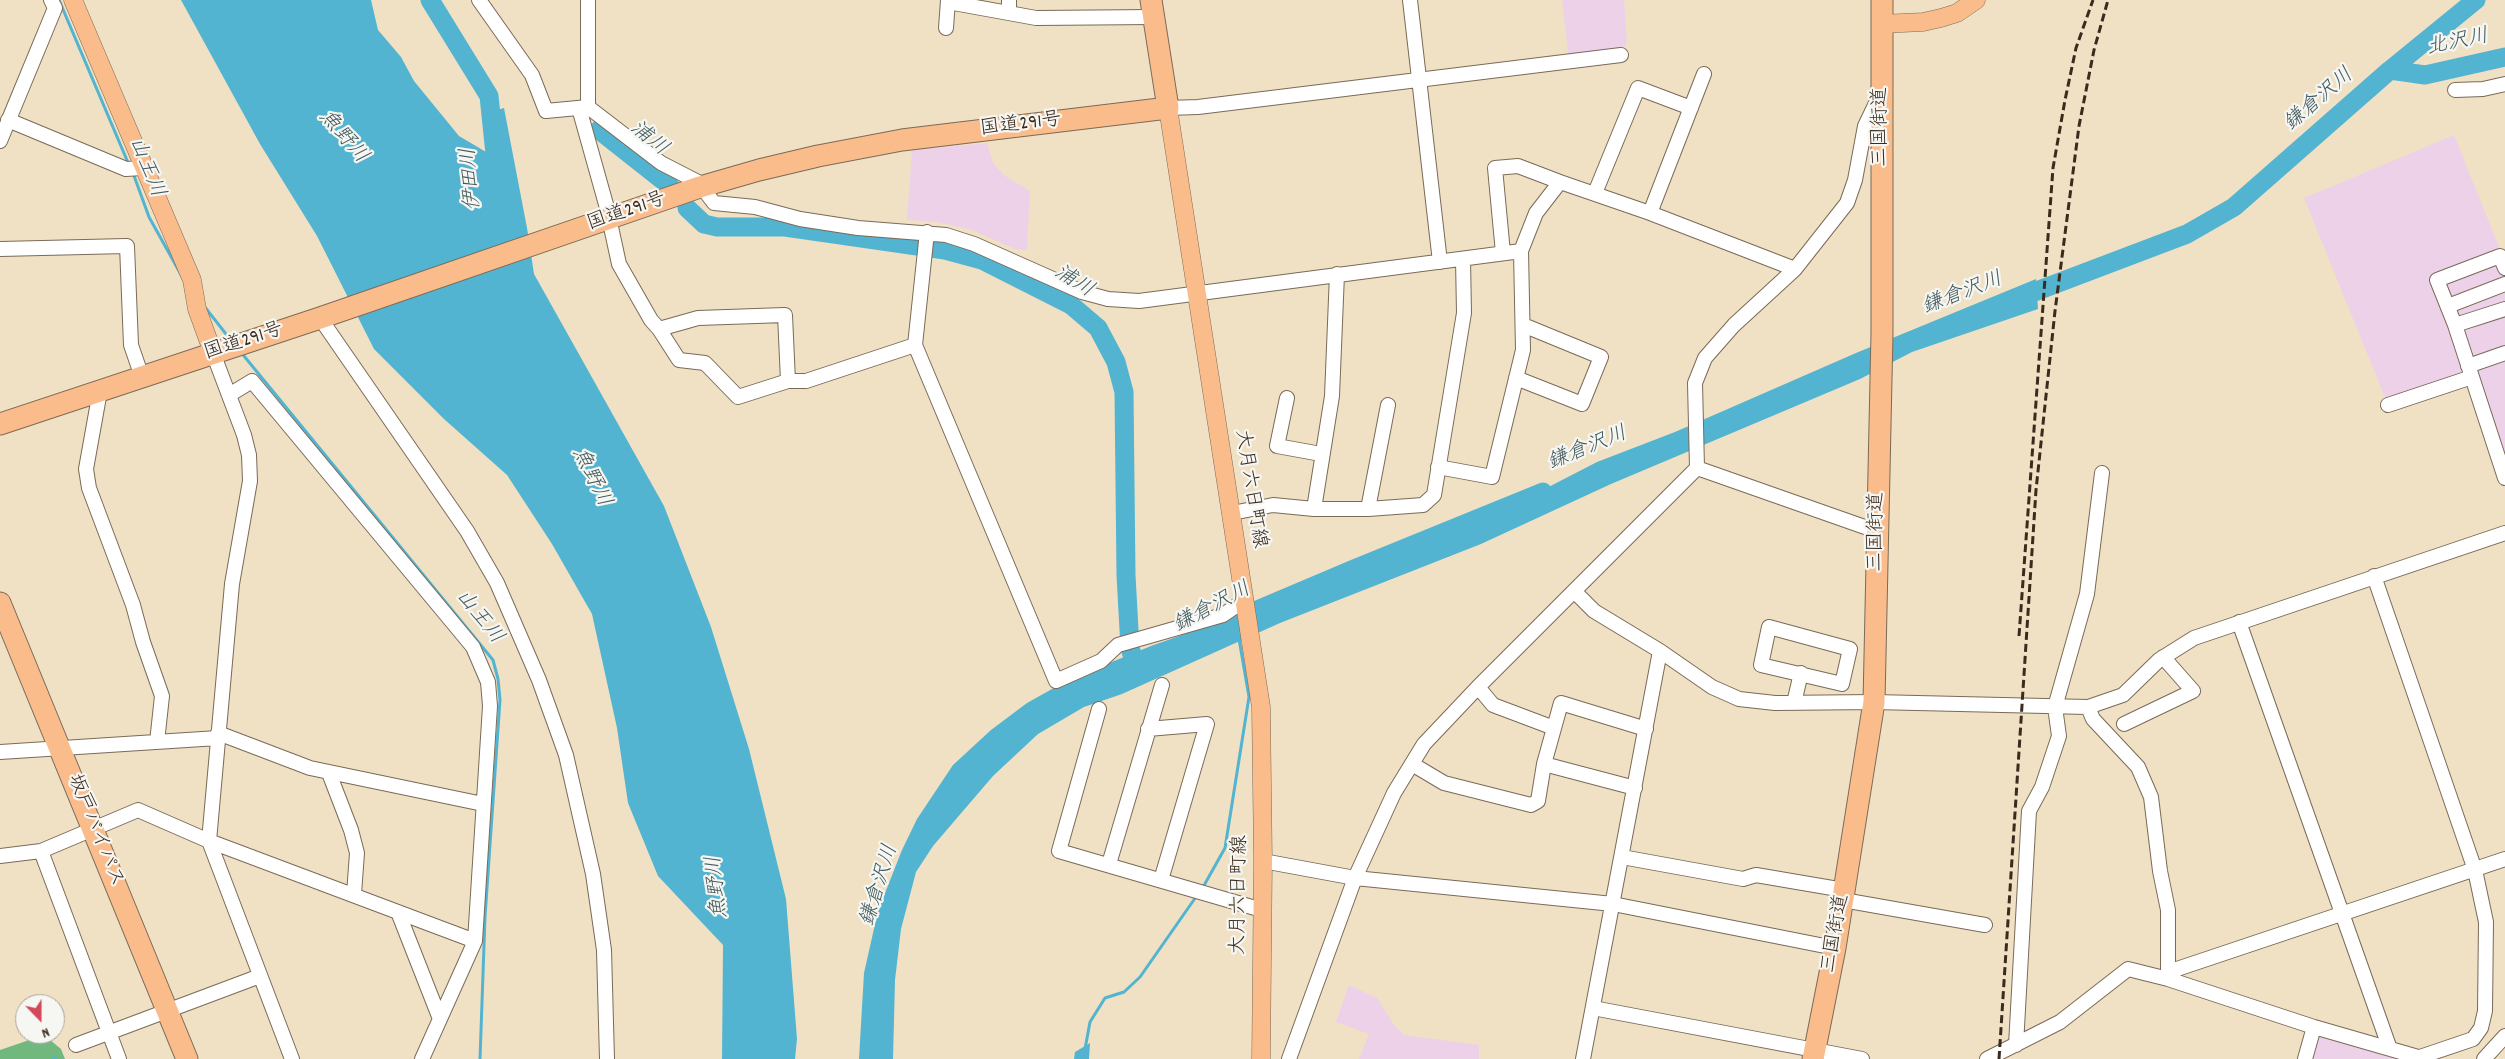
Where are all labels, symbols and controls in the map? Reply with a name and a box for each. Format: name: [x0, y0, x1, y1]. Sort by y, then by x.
water label: 北沢川: [2425, 25, 2491, 63]
water label: 鎌倉沢川: [2280, 64, 2360, 138]
street label: 三国街道: [1870, 87, 1894, 167]
water label: 魚野川: [312, 106, 372, 170]
street label: 国道291号: [979, 109, 1063, 143]
water label: 浦川: [624, 117, 672, 163]
water label: 山王川: [122, 134, 168, 202]
water label: 伊田川: [458, 147, 488, 211]
street label: 国道291号: [584, 188, 670, 238]
water label: 浦川: [1049, 261, 1097, 305]
water label: 鎌倉沢川: [1919, 268, 2007, 322]
street label: 国道291号: [201, 319, 287, 367]
water label: 鎌倉沢川: [1544, 423, 1632, 477]
street label: 大月六日町線: [1228, 428, 1270, 550]
water label: 魚野川: [565, 444, 615, 512]
street label: 三国街道: [1865, 492, 1891, 572]
water label: 鎌倉沢川: [1170, 578, 1256, 640]
water label: 山王川: [448, 586, 508, 650]
street label: 坂戸バイパス: [60, 771, 128, 891]
street label: 大月六日町線: [1228, 835, 1254, 955]
water label: 鎌倉沢川: [857, 842, 905, 930]
water label: 魚野川: [703, 854, 735, 920]
street label: 三国街道: [1818, 893, 1856, 975]
north arrow: [15, 994, 65, 1044]
text: N: [38, 1021, 52, 1043]

